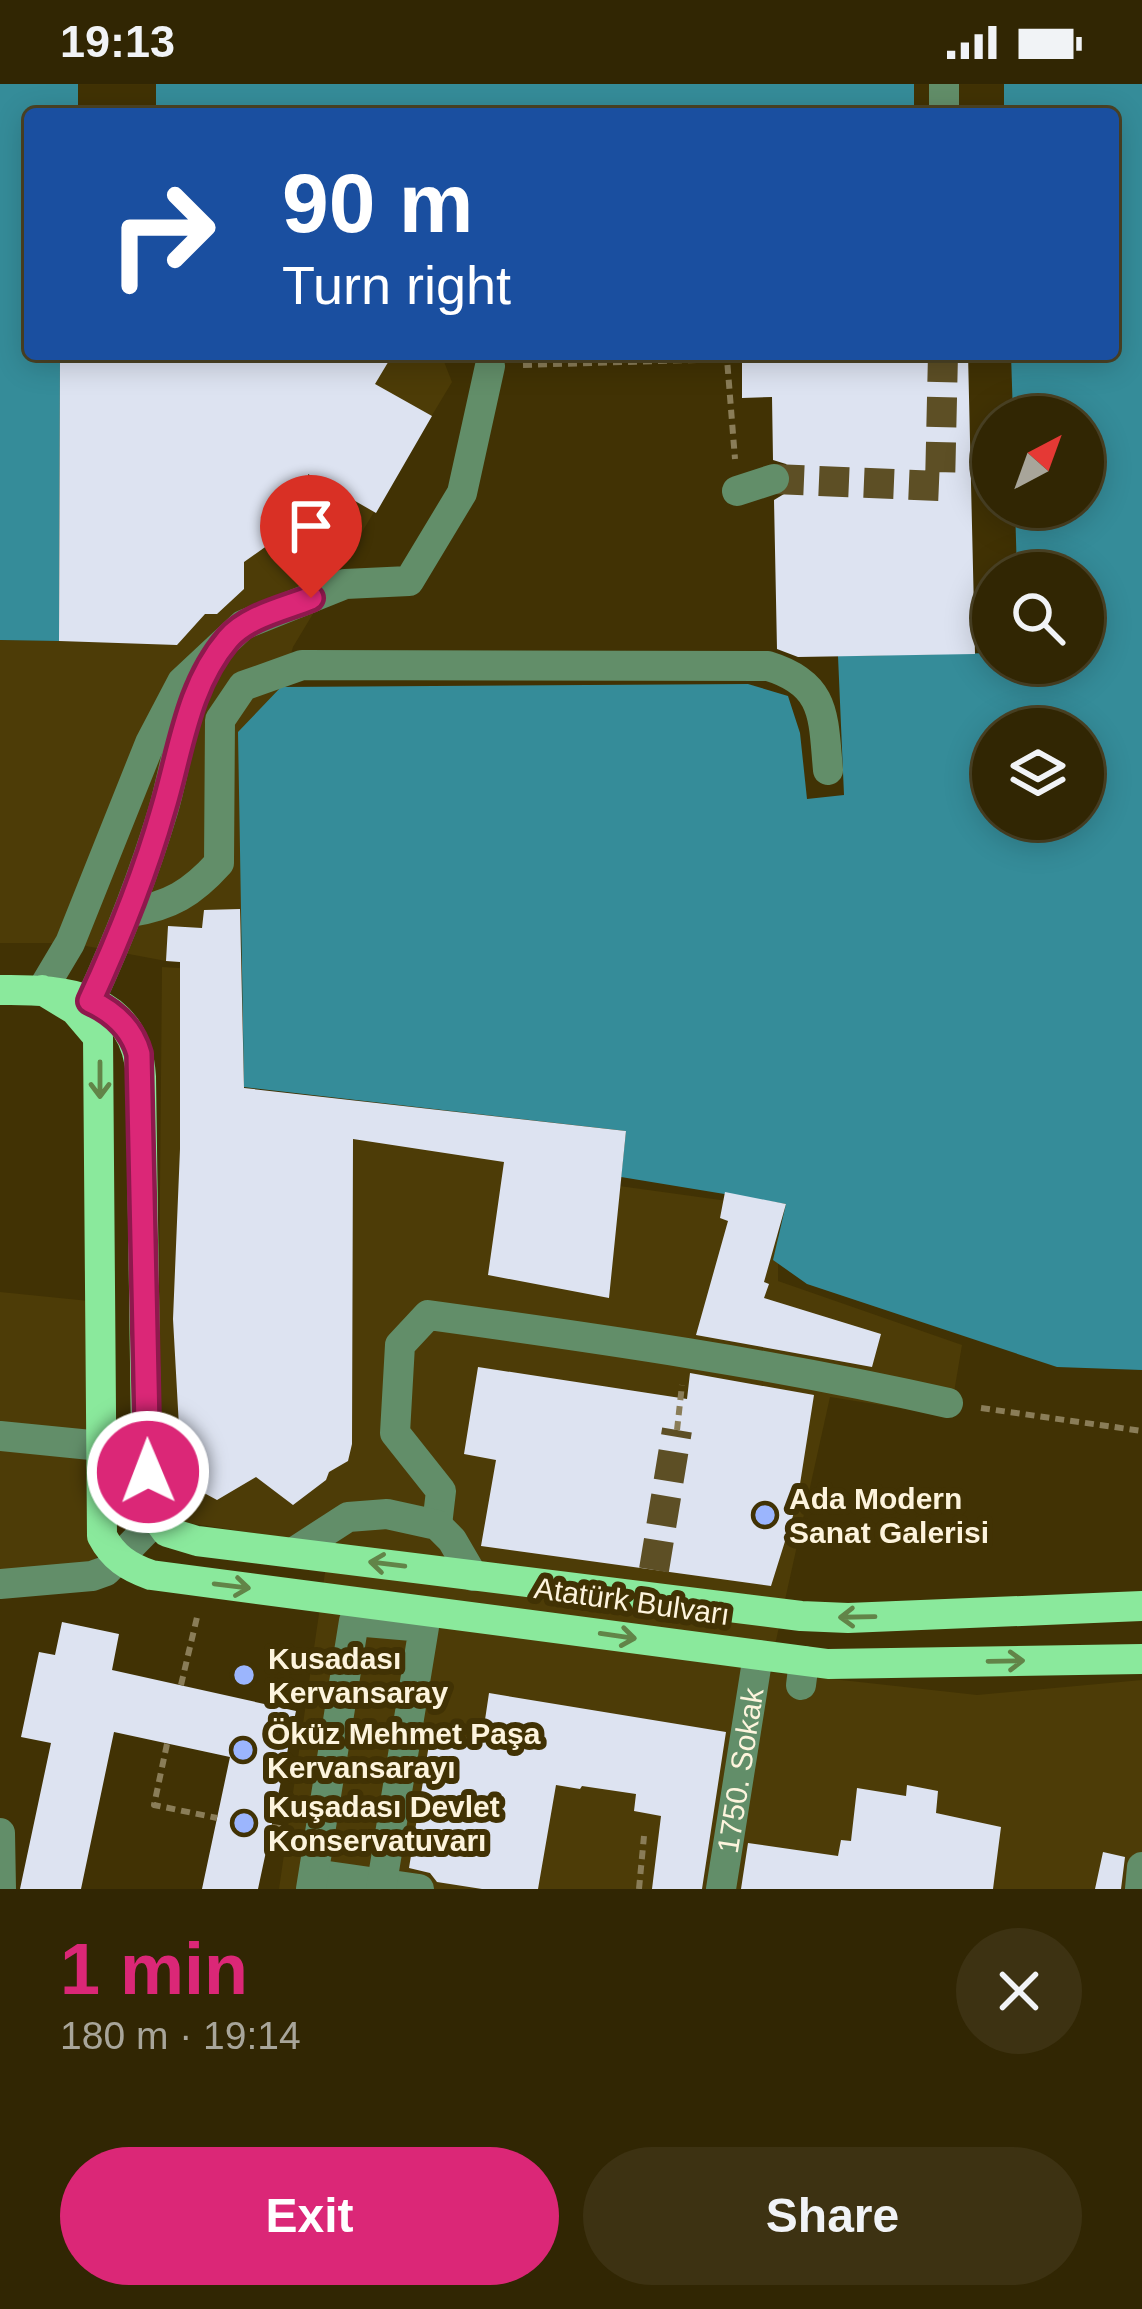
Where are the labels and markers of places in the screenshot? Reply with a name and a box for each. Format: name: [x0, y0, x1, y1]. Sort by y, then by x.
pin: [260, 475, 362, 598]
place label: Ada Modern Sanat Galerisi: [789, 1482, 989, 1549]
marker: Ada Modern Sanat Galerisi: [752, 1502, 778, 1528]
place label: Kusadası Kervansaray: [268, 1642, 448, 1709]
marker: Kusadası Kervansaray: [231, 1662, 257, 1688]
place label: Öküz Mehmet Paşa Kervansarayı: [267, 1717, 541, 1784]
marker: Öküz Mehmet Paşa Kervansarayı: [230, 1737, 256, 1763]
place label: Kuşadası Devlet Konservatuvarı: [268, 1790, 500, 1857]
marker: Kuşadası Devlet Konservatuvarı: [231, 1810, 257, 1836]

